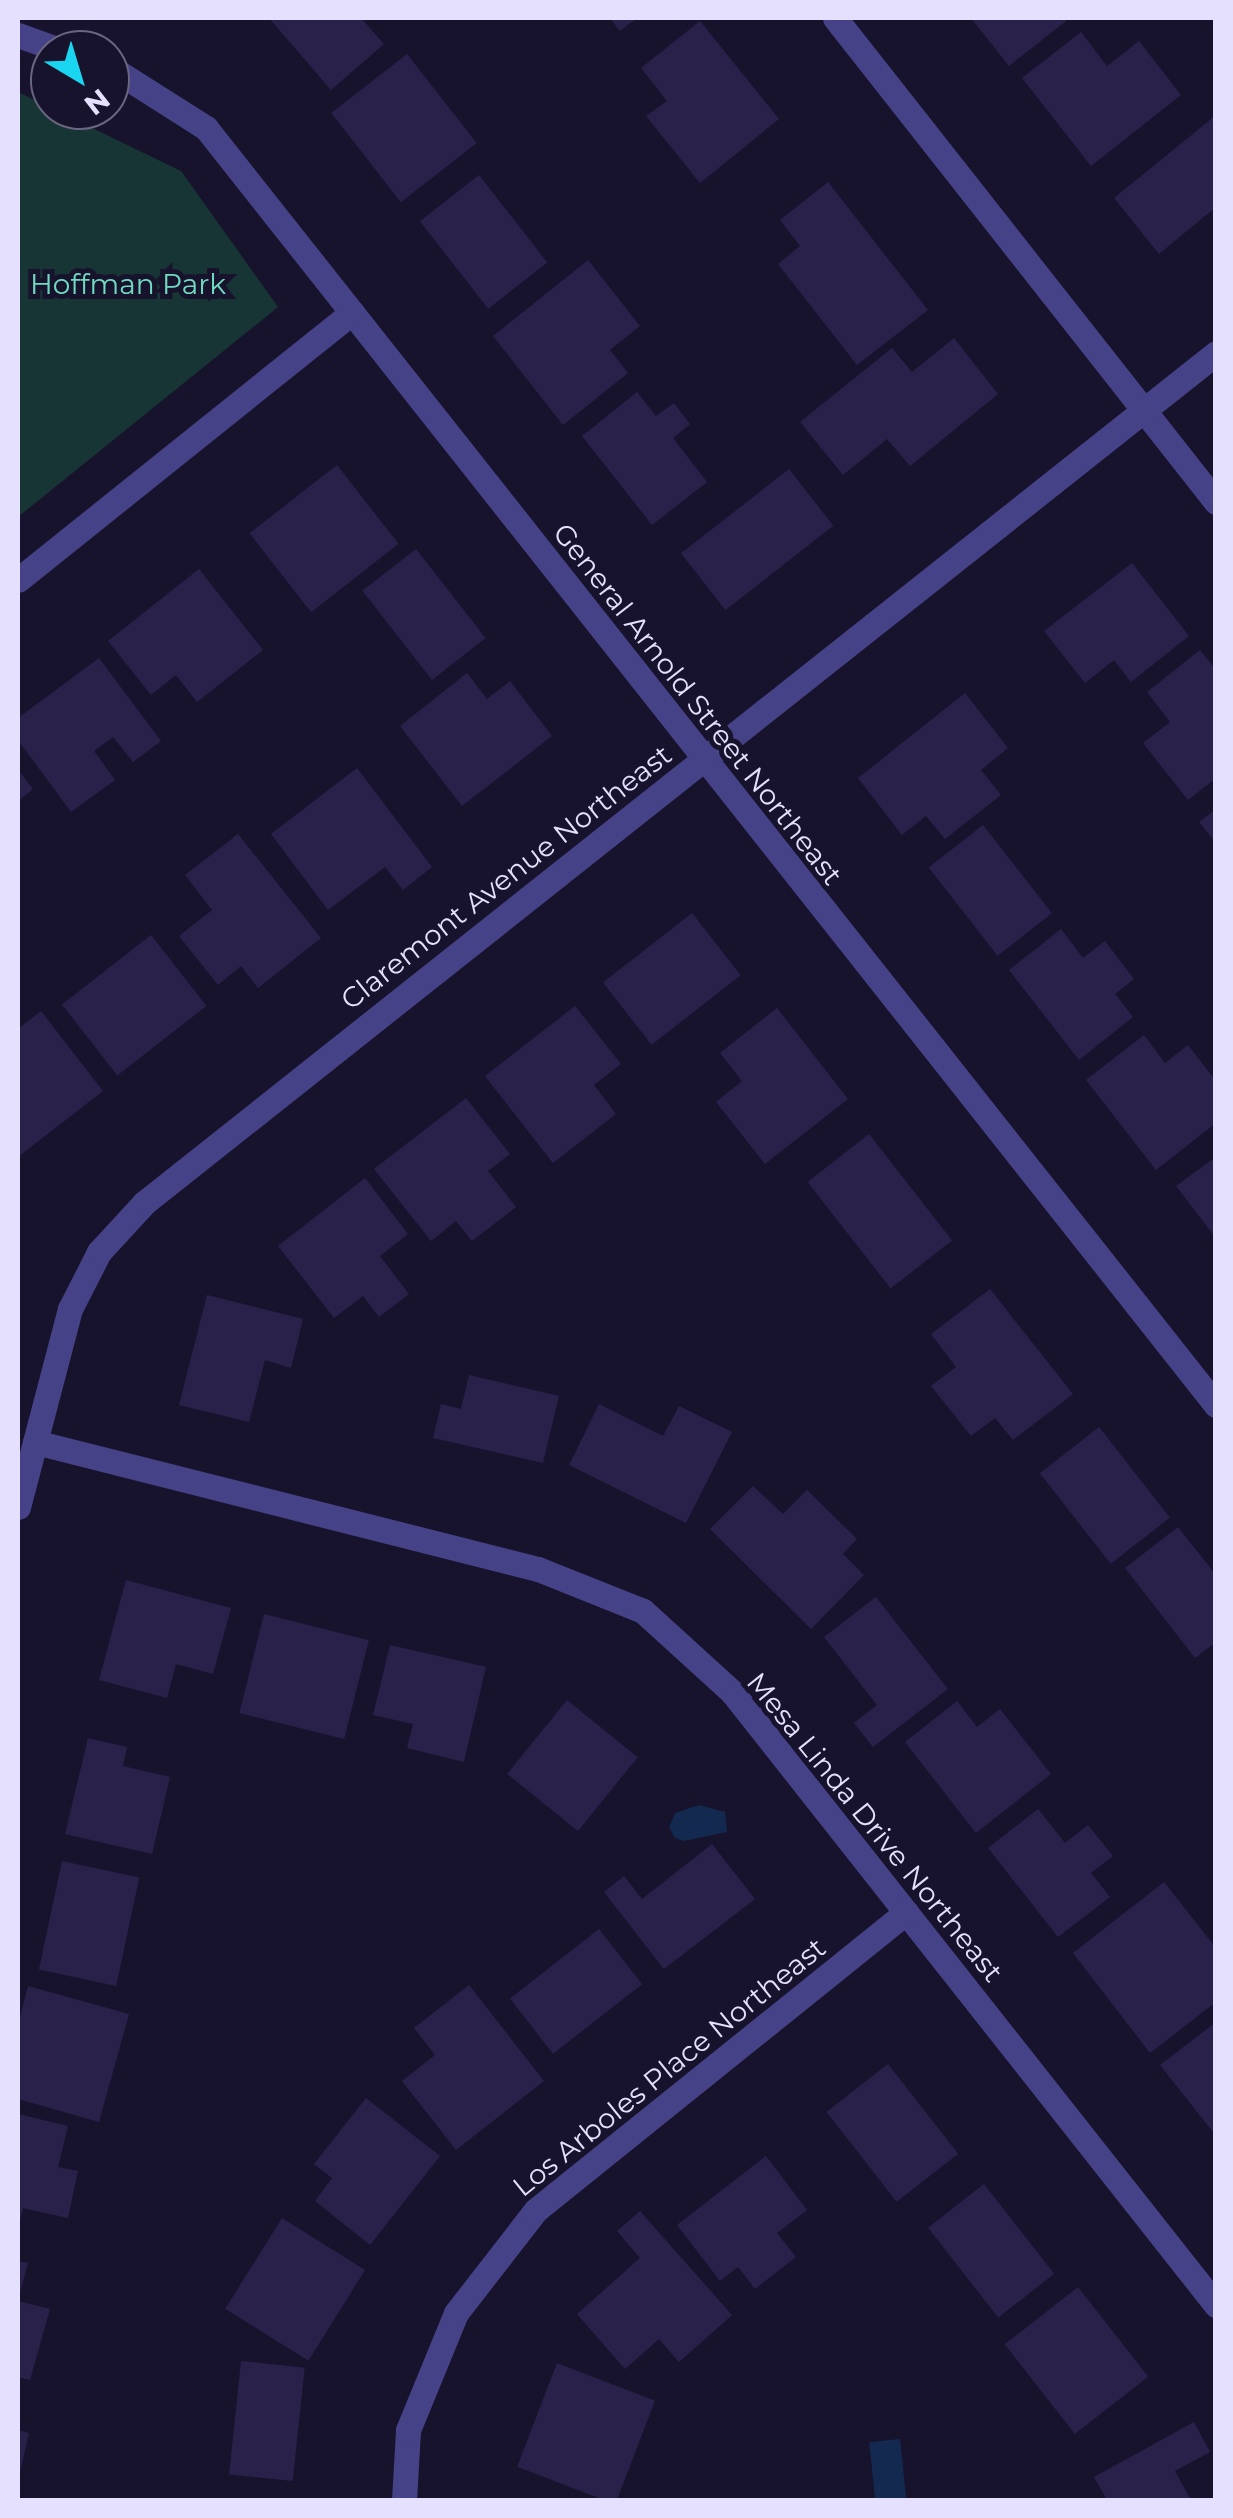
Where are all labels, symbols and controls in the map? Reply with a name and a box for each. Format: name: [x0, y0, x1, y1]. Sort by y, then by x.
north arrow: [30, 30, 130, 130]
text: N: [78, 82, 117, 122]
park label: Hoffman Park: [30, 267, 226, 301]
street label: General Arnold Street Northeast: [546, 517, 850, 891]
street label: Claremont Avenue Northeast: [334, 738, 678, 1016]
street label: Mesa Linda Drive Northeast: [740, 1666, 1010, 1988]
street label: Los Arboles Place Northeast: [506, 1931, 832, 2203]

